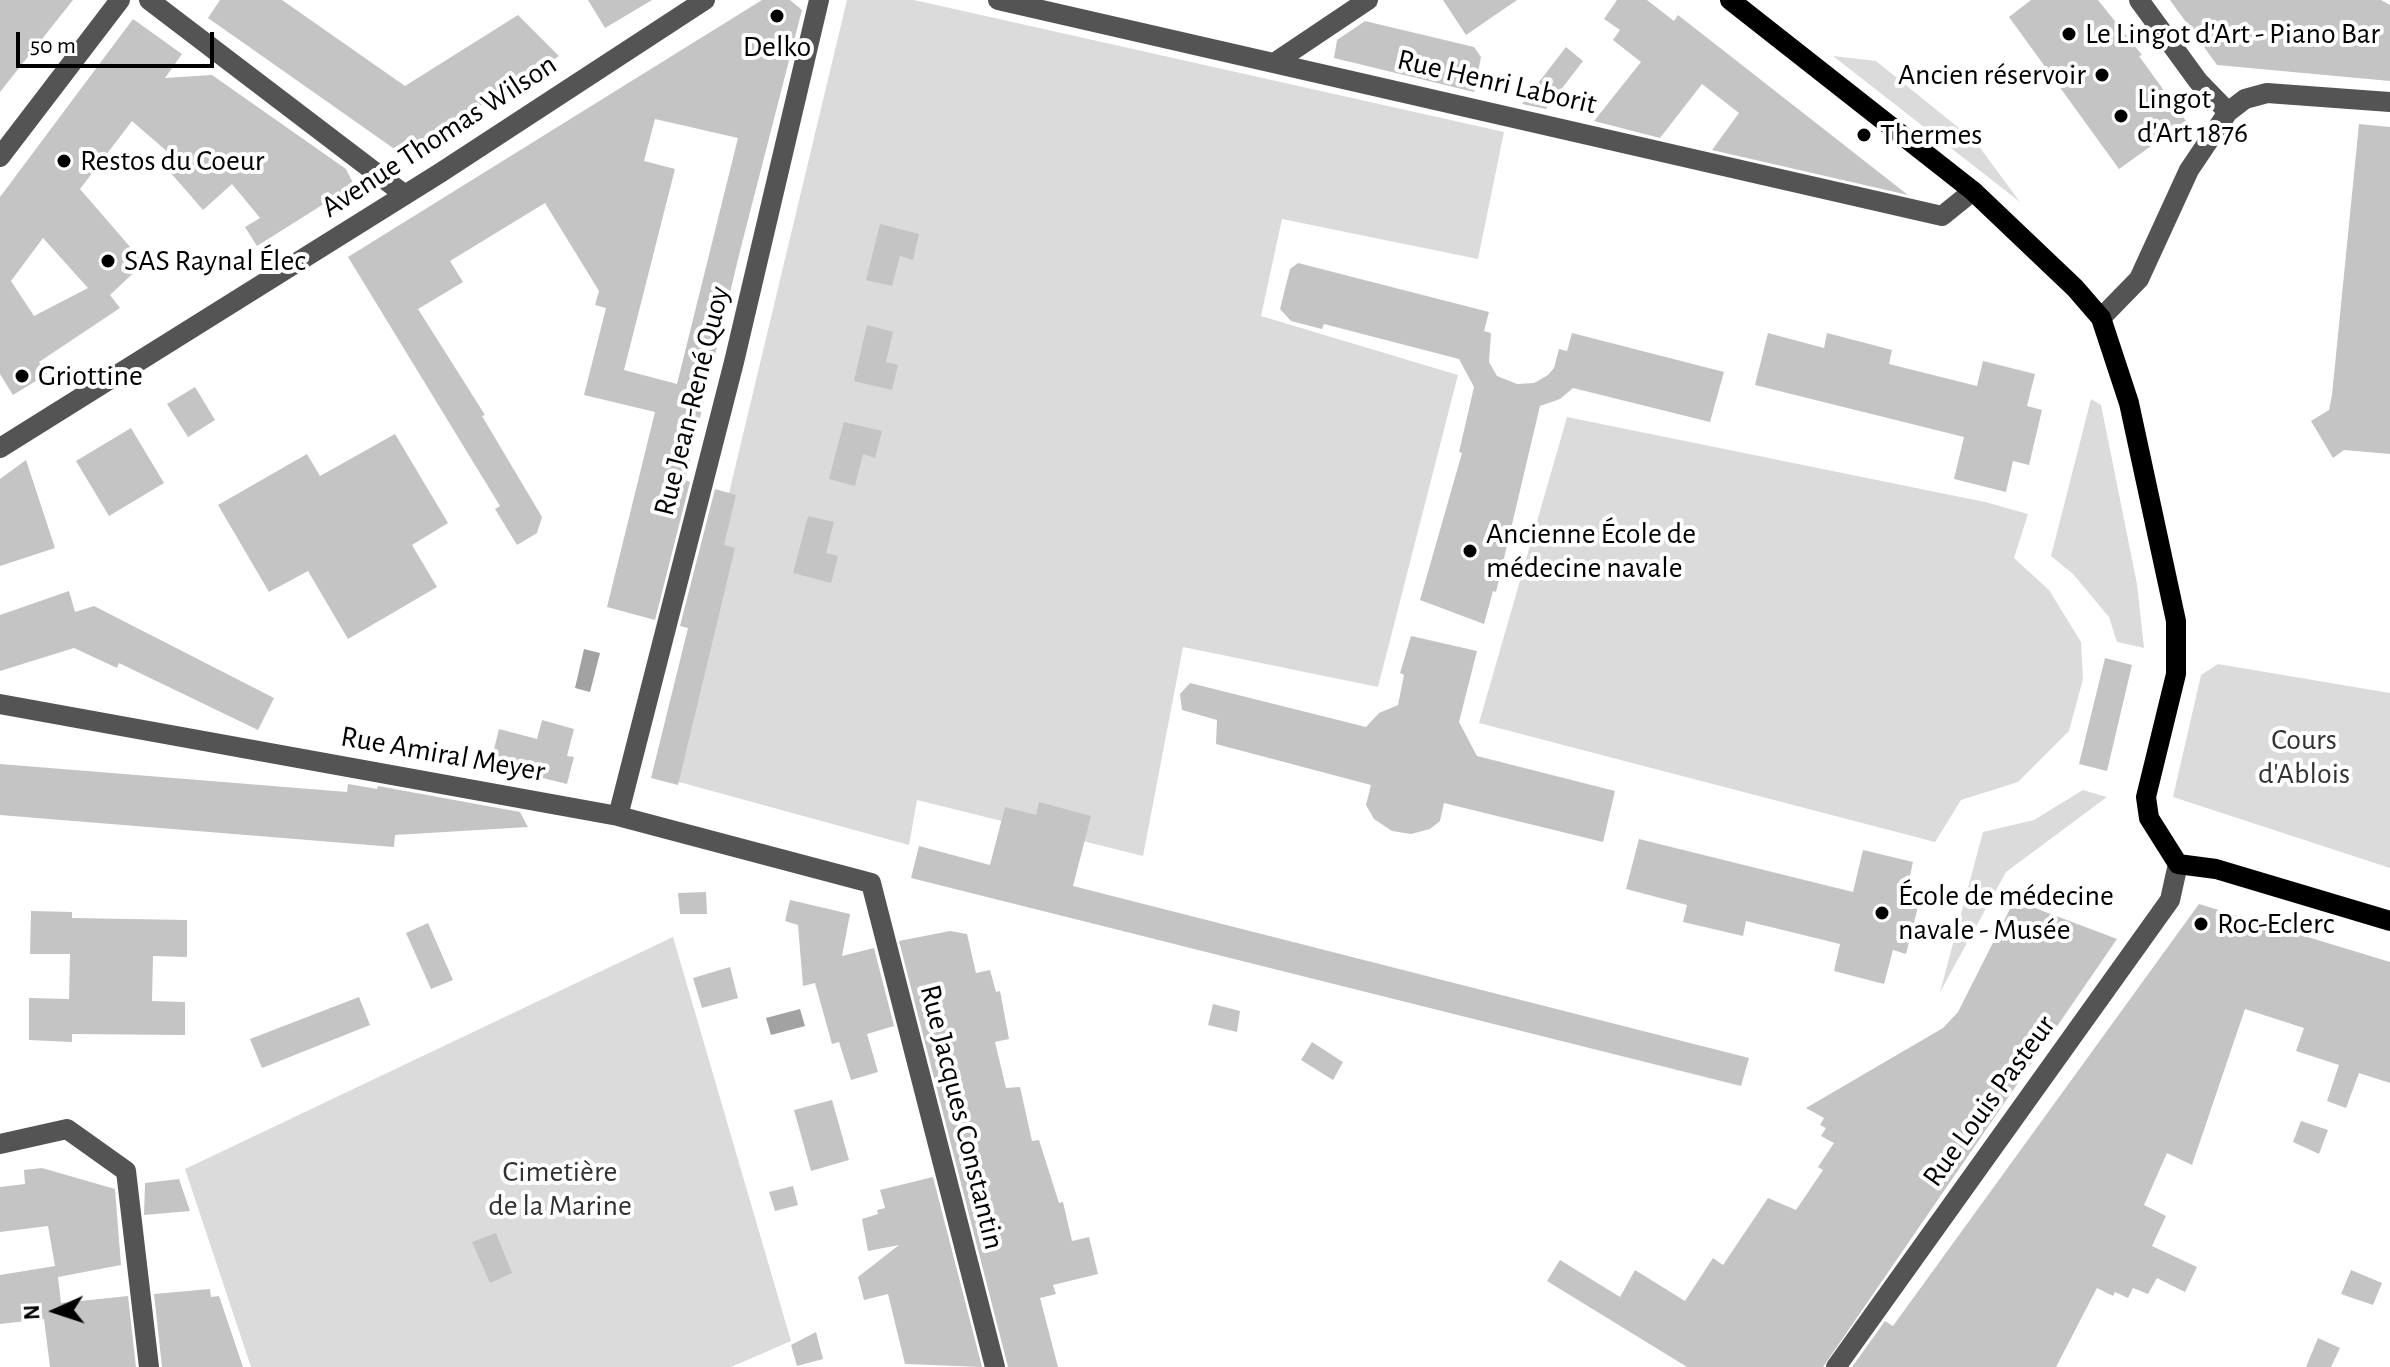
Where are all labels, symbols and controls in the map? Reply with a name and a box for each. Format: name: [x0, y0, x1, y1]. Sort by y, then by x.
marker: Delko: [768, 7, 786, 25]
scale bar: [20, 16, 218, 66]
place label: Le Lingot d'Art - Piano Bar: [2085, 16, 2380, 52]
marker: Le Lingot d'Art - Piano Bar: [2060, 25, 2078, 43]
place label: Delko: [743, 29, 811, 65]
text: 50 m: [30, 34, 76, 58]
street label: Rue Henri Laborit: [1394, 42, 1600, 122]
street label: Avenue Thomas Wilson: [315, 47, 563, 225]
place label: Ancien réservoir: [1898, 57, 2086, 93]
marker: Ancien réservoir: [2093, 66, 2111, 84]
place label: Lingot d'Art 1876: [2137, 81, 2248, 152]
marker: Lingot d'Art 1876: [2112, 107, 2130, 125]
place label: Thermes: [1880, 117, 1982, 153]
marker: Thermes: [1855, 126, 1873, 144]
place label: Restos du Coeur: [80, 143, 264, 179]
marker: Restos du Coeur: [55, 152, 73, 170]
place label: SAS Raynal Élec: [124, 243, 306, 279]
marker: SAS Raynal Élec: [99, 252, 117, 270]
street label: Rue Jean-René Quoy: [646, 283, 738, 519]
place label: Griottine: [38, 358, 143, 394]
marker: Griottine: [13, 367, 31, 385]
place label: Ancienne École de médecine navale: [1486, 516, 1696, 586]
marker: Ancienne École de médecine navale: [1461, 542, 1479, 560]
street label: Rue Amiral Meyer: [338, 718, 548, 790]
park label: Cours d'Ablois: [2258, 722, 2350, 792]
place label: École de médecine navale - Musée: [1898, 878, 2114, 948]
marker: École de médecine navale - Musée: [1873, 904, 1891, 922]
place label: Roc-Eclerc: [2217, 906, 2334, 942]
marker: Roc-Eclerc: [2192, 915, 2210, 933]
street label: Rue Jacques Constantin: [912, 981, 1012, 1253]
street label: Rue Louis Pasteur: [1915, 1008, 2063, 1194]
park label: Cimetière de la Marine: [488, 1154, 632, 1224]
north arrow: [16, 1271, 96, 1351]
text: N: [21, 1304, 43, 1320]

